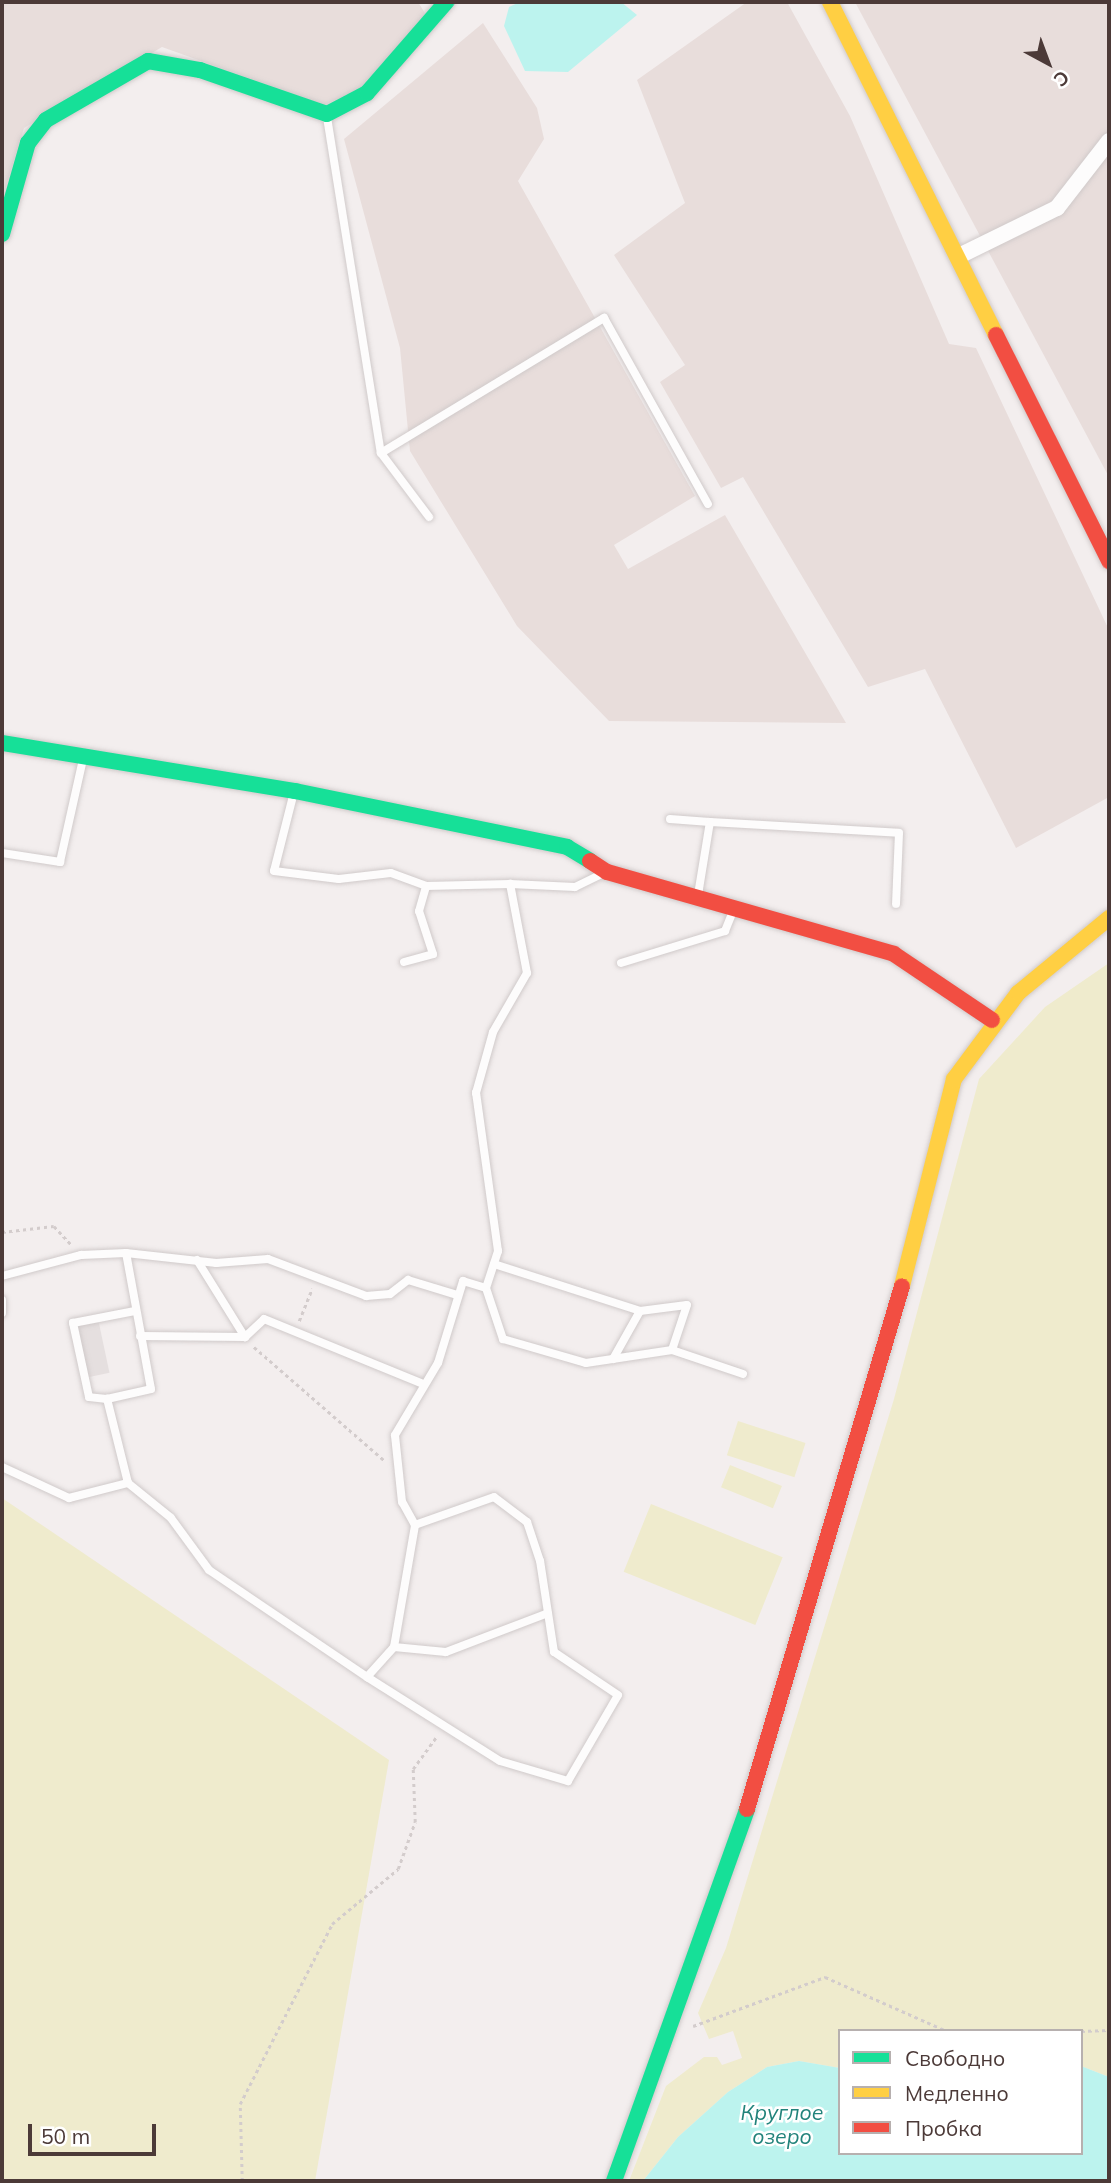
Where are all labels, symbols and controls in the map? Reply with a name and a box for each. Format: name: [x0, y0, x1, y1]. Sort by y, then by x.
north arrow: [1013, 28, 1083, 98]
text: С: [1049, 66, 1075, 92]
legend: [838, 2029, 1083, 2155]
text: Свободно: [905, 2045, 1005, 2071]
text: Медленно: [905, 2080, 1009, 2106]
water label: Круглое озеро: [741, 2099, 823, 2149]
scale bar: [32, 2110, 159, 2154]
text: Пробка: [905, 2115, 982, 2141]
text: 50 m: [41, 2123, 90, 2149]

